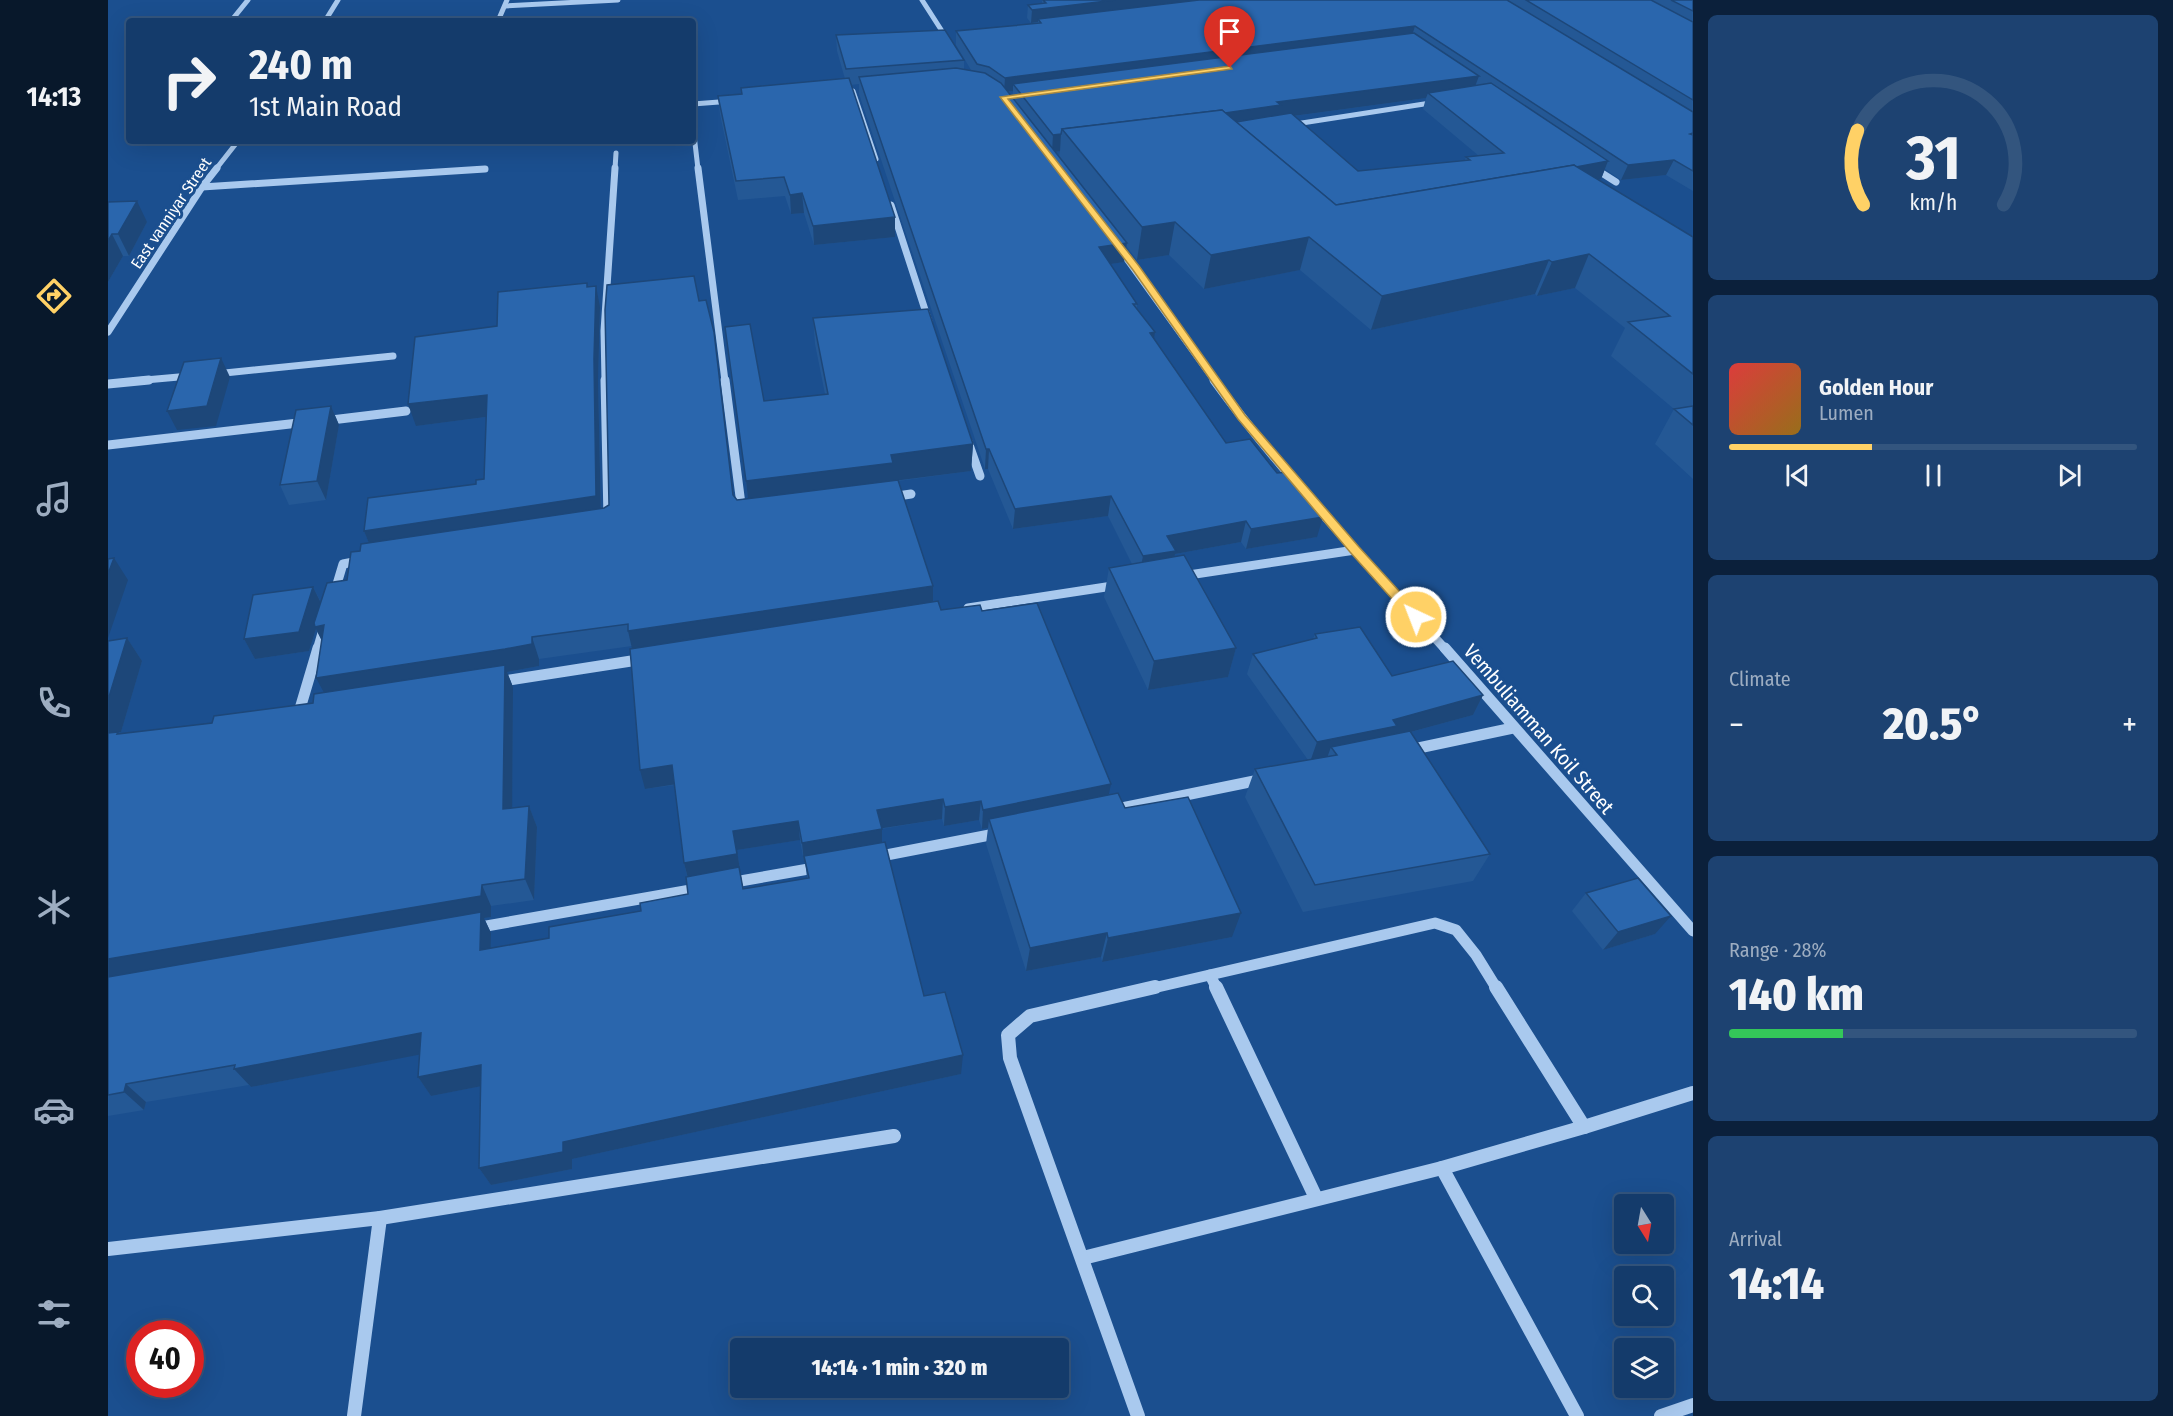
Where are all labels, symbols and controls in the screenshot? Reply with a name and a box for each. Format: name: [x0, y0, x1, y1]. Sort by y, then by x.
pin: [1204, 6, 1255, 68]
icon: arrive: [1213, 15, 1246, 48]
text: 240 m: [249, 40, 353, 90]
icon: right: [150, 42, 228, 120]
text: 14:13: [27, 81, 81, 113]
text: 1st Main Road: [249, 91, 402, 123]
text: 31: [1905, 121, 1960, 196]
street label: East vanniyar Street: [127, 153, 216, 272]
text: km/h: [1909, 190, 1957, 216]
icon: directions: [33, 275, 75, 317]
text: Golden Hour: [1819, 374, 1933, 401]
text: Lumen: [1819, 401, 1874, 425]
icon: previous: [1781, 459, 1814, 492]
icon: pause: [1917, 459, 1950, 492]
icon: next: [2053, 459, 2086, 492]
icon: music: [33, 478, 75, 520]
position arrow: [1384, 585, 1448, 649]
street label: Vembuliamman Koil Street: [1459, 639, 1620, 819]
text: Climate: [1729, 667, 1791, 691]
icon: phone: [33, 682, 75, 724]
text: 20.5°: [1883, 697, 1983, 751]
text: −: [1729, 705, 1744, 745]
text: +: [2122, 705, 2137, 745]
icon: climate: [33, 886, 75, 928]
text: Range · 28%: [1729, 938, 1826, 962]
text: 140 km: [1729, 968, 1864, 1022]
icon: car: [33, 1089, 75, 1131]
north arrow: [1614, 1194, 1674, 1254]
map controls: [1614, 1194, 1674, 1398]
text: Arrival: [1729, 1227, 1782, 1251]
text: 14:14: [1729, 1257, 1824, 1311]
button: search: [1614, 1266, 1674, 1326]
icon: filters: [33, 1293, 75, 1335]
speed limit sign: 40: [126, 1320, 204, 1398]
button: layers: [1614, 1338, 1674, 1398]
text: 14:14 · 1 min · 320 m: [811, 1354, 988, 1381]

